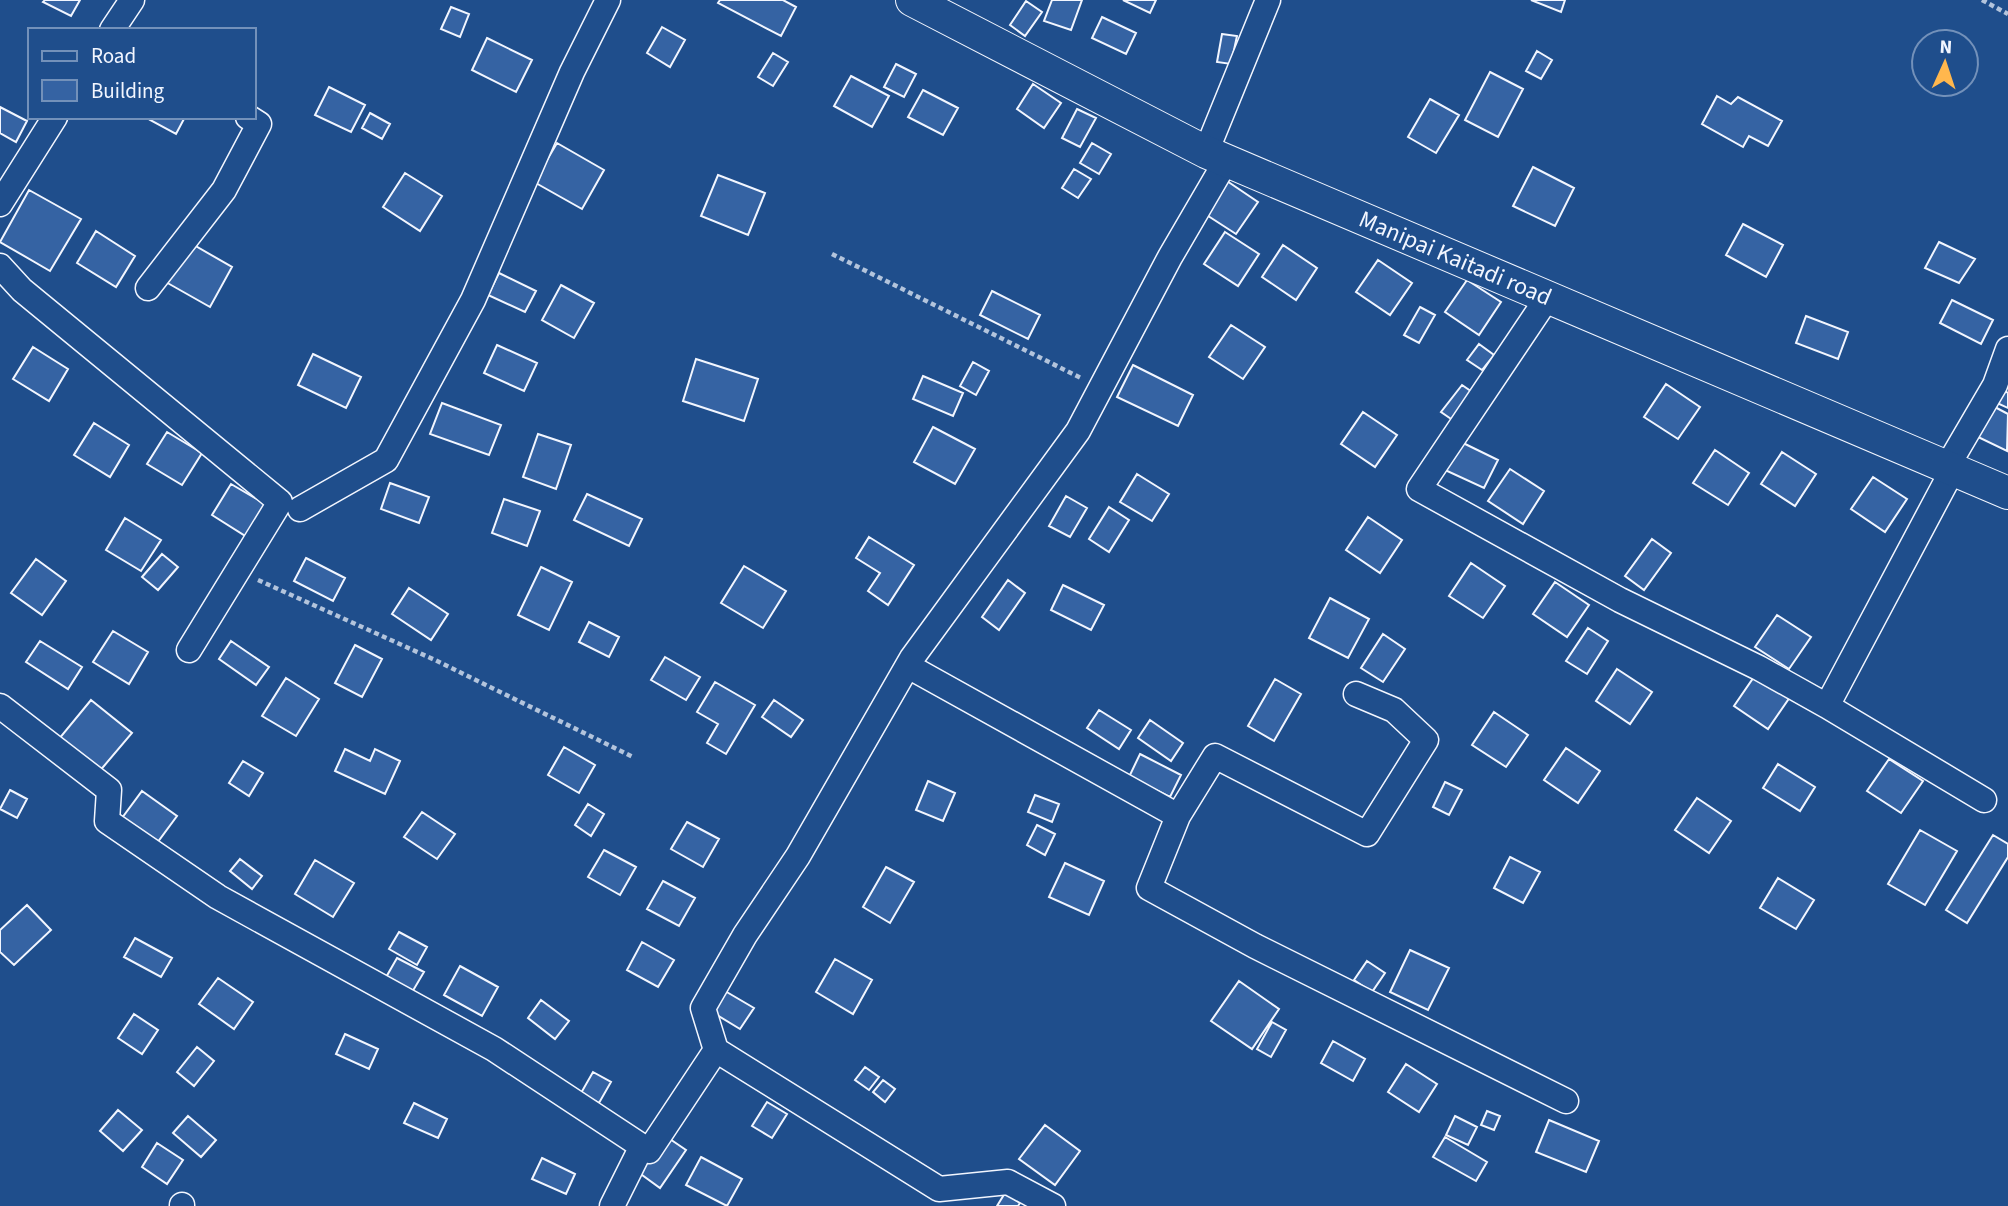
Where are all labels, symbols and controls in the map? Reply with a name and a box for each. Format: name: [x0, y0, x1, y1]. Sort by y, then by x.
legend: [28, 28, 256, 119]
north arrow: [1910, 28, 1980, 98]
text: N: [1939, 34, 1953, 61]
text: Road: [91, 41, 136, 71]
text: Building: [91, 76, 165, 106]
street label: Manipai Kaitadi road: [1354, 202, 1557, 315]

